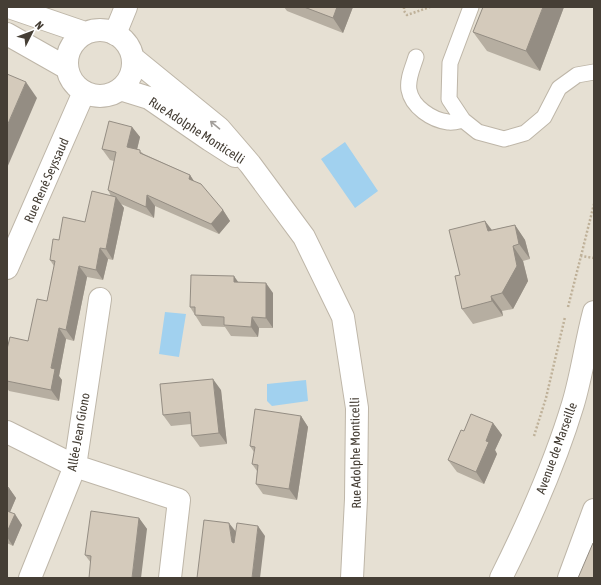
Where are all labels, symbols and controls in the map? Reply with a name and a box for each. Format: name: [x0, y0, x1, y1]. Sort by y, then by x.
north arrow: [12, 12, 52, 52]
text: N: [33, 19, 46, 32]
street label: Rue Adolphe Monticelli: [146, 94, 247, 167]
one-way arrow: [210, 120, 220, 129]
street label: Rue René Seyssaud: [21, 136, 72, 225]
street label: Allée Jean Giono: [64, 392, 93, 472]
street label: Rue Adolphe Monticelli: [347, 397, 364, 509]
street label: Avenue de Marseille: [533, 400, 580, 496]

